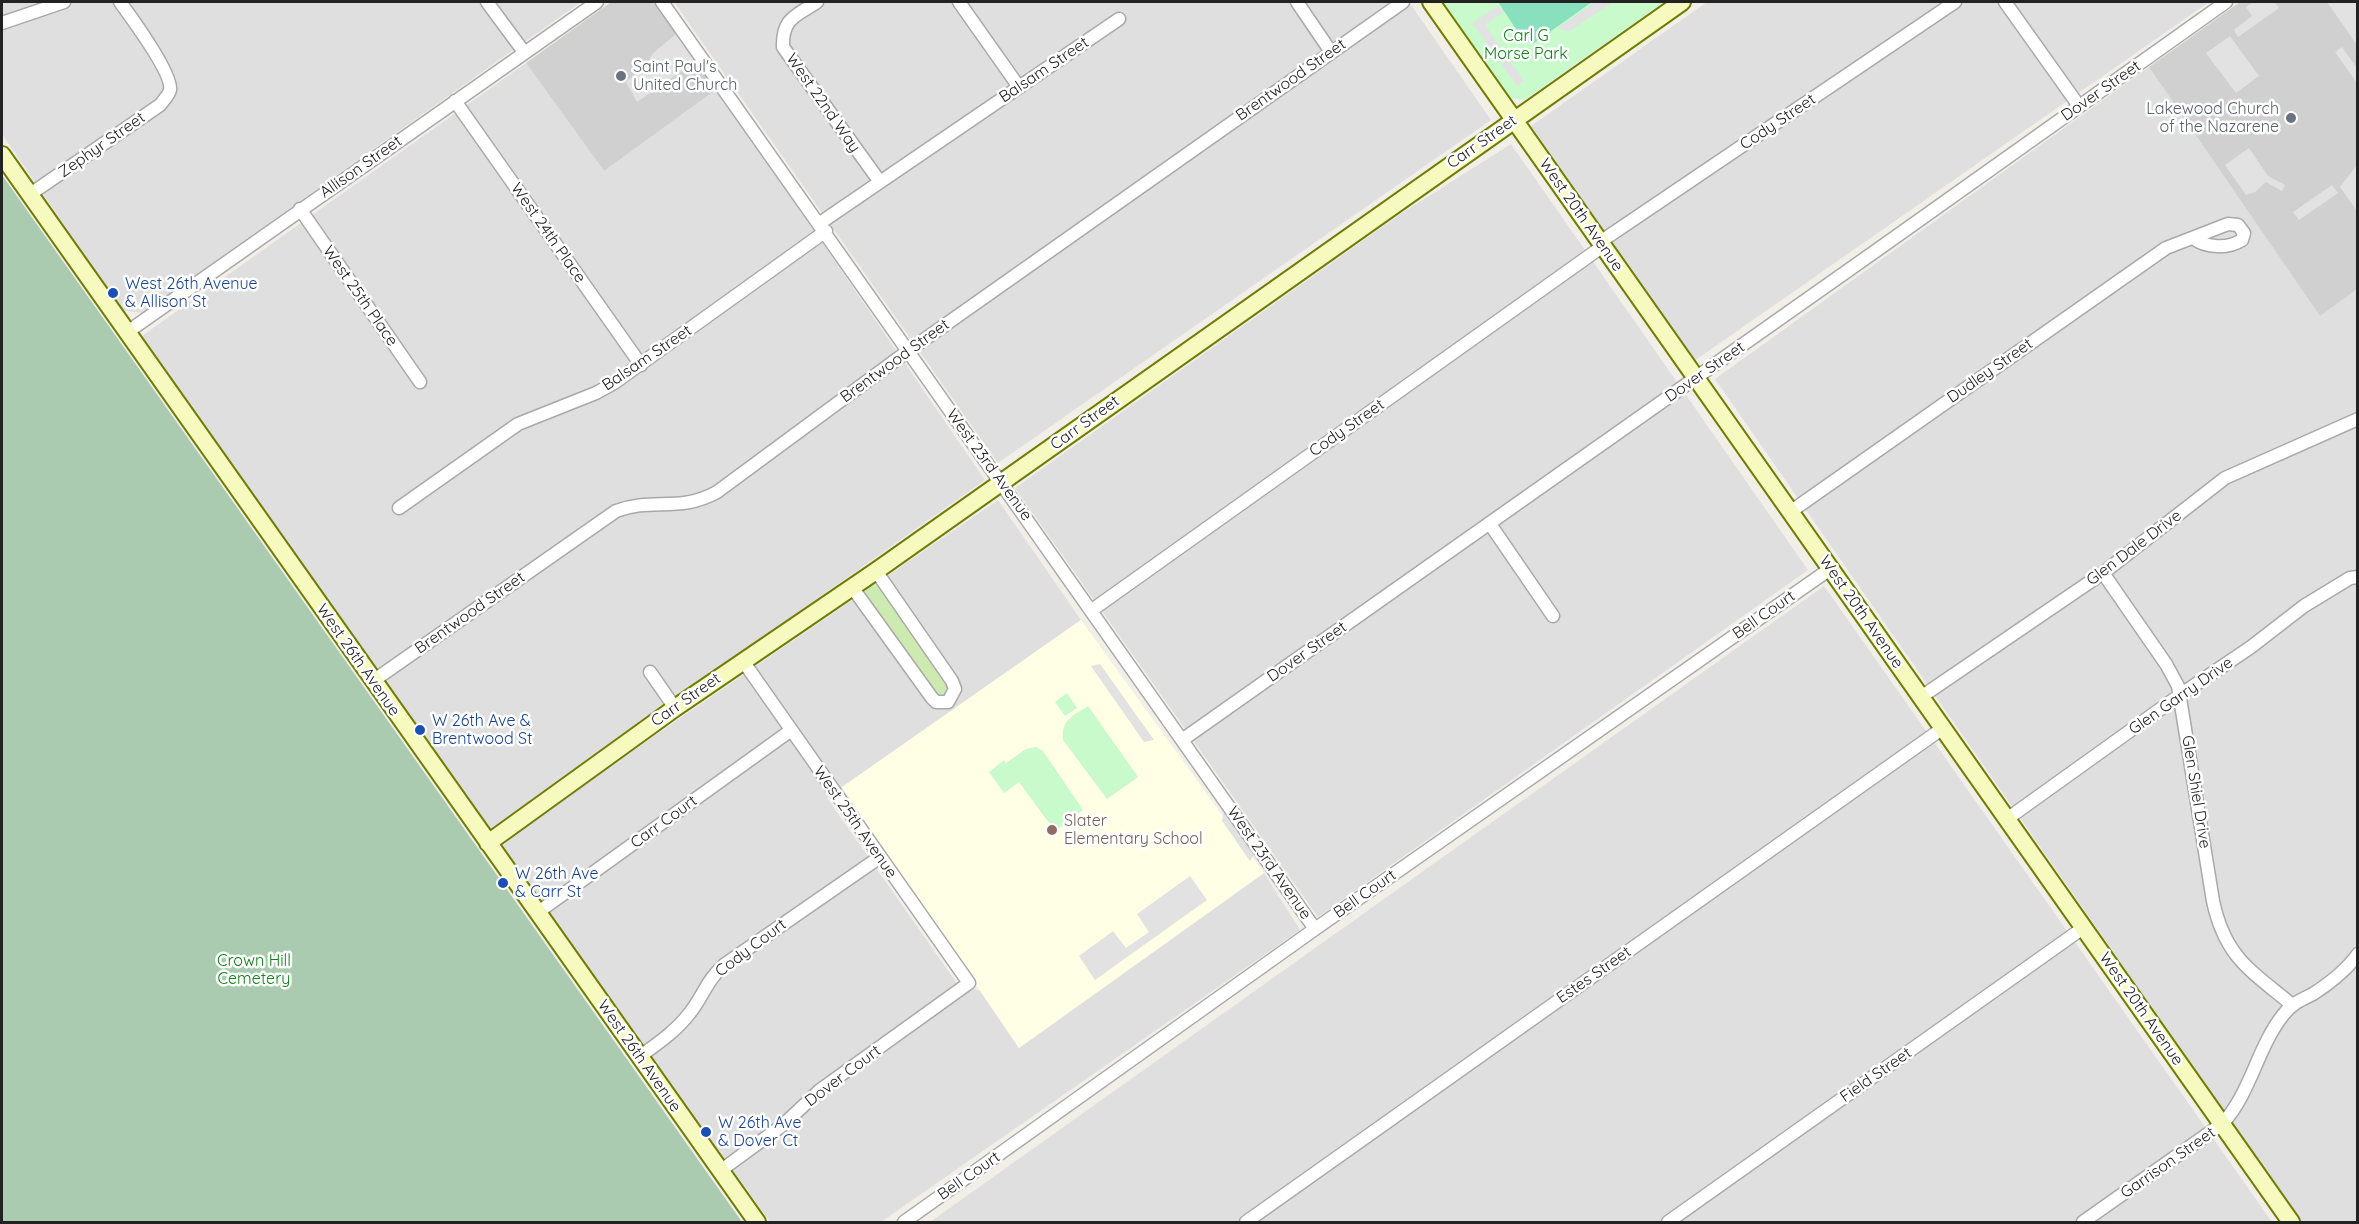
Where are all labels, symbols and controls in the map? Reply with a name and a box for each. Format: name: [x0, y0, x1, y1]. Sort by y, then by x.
park label: Carl G Morse Park: [1484, 26, 1568, 64]
street label: Balsam Street: [996, 33, 1092, 107]
street label: Brentwood Street: [1232, 35, 1350, 125]
street label: West 22nd Way: [782, 50, 864, 156]
street label: Dover Street: [2057, 56, 2145, 126]
place label: Saint Paul's United Church: [633, 57, 737, 95]
marker: Saint Paul's United Church: [614, 69, 628, 83]
street label: Cody Street: [1737, 90, 1819, 154]
place label: Lakewood Church of the Nazarene: [2146, 99, 2279, 137]
street label: Zephyr Street: [55, 108, 149, 182]
street label: Carr Street: [1443, 111, 1521, 173]
marker: Lakewood Church of the Nazarene: [2284, 111, 2298, 125]
street label: Allison Street: [316, 132, 406, 202]
street label: West 20th Avenue: [1535, 155, 1627, 275]
street label: West 24th Place: [506, 179, 590, 287]
street label: West 25th Place: [318, 242, 402, 350]
place label: West 26th Avenue & Allison St: [125, 274, 258, 312]
marker: West 26th Avenue & Allison St: [106, 286, 120, 300]
street label: Brentwood Street: [837, 315, 953, 407]
street label: Balsam Street: [599, 321, 695, 395]
street label: Dudley Street: [1944, 334, 2036, 408]
street label: Dover Street: [1661, 337, 1749, 407]
street label: Carr Street: [1047, 392, 1123, 454]
street label: Cody Street: [1306, 395, 1388, 461]
street label: West 23rd Avenue: [942, 405, 1036, 525]
street label: Glen Dale Drive: [2083, 506, 2185, 590]
street label: West 20th Avenue: [1815, 552, 1907, 672]
street label: Brentwood Street: [411, 568, 529, 658]
street label: Bell Court: [1729, 586, 1799, 644]
street label: West 26th Avenue: [312, 600, 404, 720]
street label: Dover Street: [1263, 617, 1351, 687]
street label: Glen Garry Drive: [2125, 653, 2237, 739]
street label: Carr Street: [647, 669, 725, 731]
place label: W 26th Ave & Brentwood St: [432, 711, 532, 749]
marker: W 26th Ave & Brentwood St: [413, 723, 427, 737]
street label: Glen Shiel Drive: [2178, 734, 2214, 850]
street label: West 25th Avenue: [809, 762, 901, 882]
street label: Carr Court: [627, 791, 701, 853]
street label: West 23rd Avenue: [1223, 803, 1315, 923]
place label: Slater Elementary School: [1064, 811, 1203, 849]
marker: Slater Elementary School: [1045, 823, 1059, 837]
place label: W 26th Ave & Carr St: [515, 864, 599, 902]
street label: Bell Court: [1330, 865, 1400, 923]
marker: W 26th Ave & Carr St: [496, 876, 510, 890]
street label: Cody Court: [712, 915, 790, 981]
street label: Estes Street: [1553, 942, 1635, 1008]
street label: West 20th Avenue: [2095, 949, 2187, 1069]
park label: Crown Hill Cemetery: [217, 951, 291, 989]
street label: West 26th Avenue: [593, 996, 685, 1116]
street label: Dover Court: [801, 1041, 885, 1111]
street label: Field Street: [1837, 1043, 1915, 1107]
place label: W 26th Ave & Dover Ct: [718, 1113, 802, 1151]
street label: Garrison Street: [2117, 1123, 2219, 1203]
marker: W 26th Ave & Dover Ct: [699, 1125, 713, 1139]
street label: Bell Court: [934, 1147, 1004, 1205]

